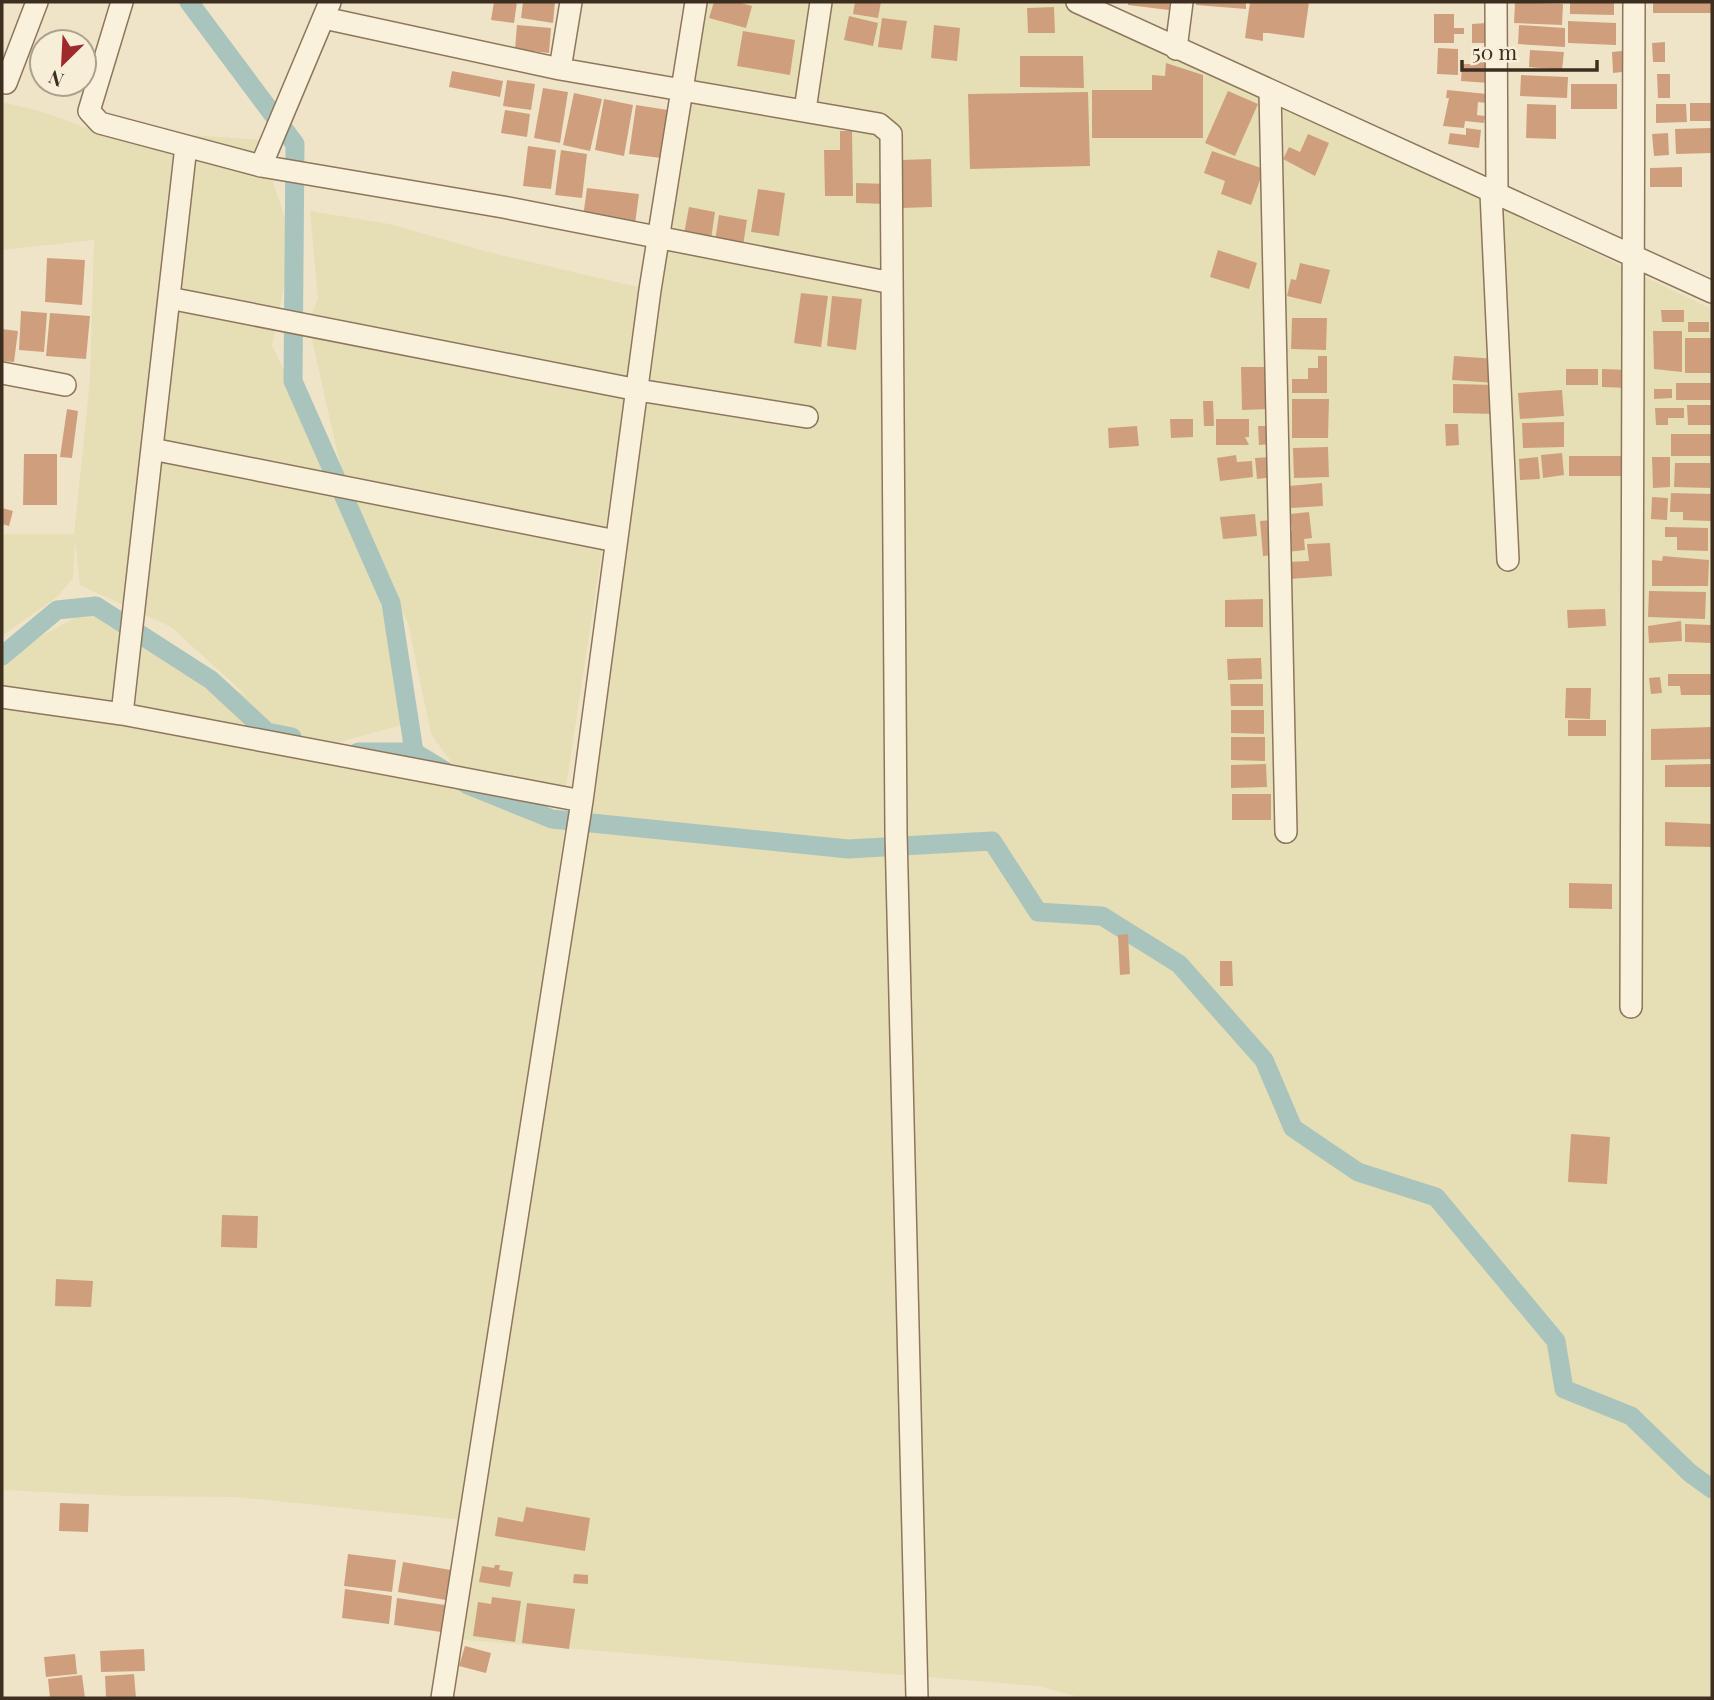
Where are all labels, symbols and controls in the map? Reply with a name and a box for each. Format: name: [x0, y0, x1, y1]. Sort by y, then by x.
north arrow: [28, 28, 98, 98]
scale bar: [1462, 28, 1597, 72]
text: 50 m: [1472, 37, 1518, 65]
text: N: [44, 65, 67, 94]

